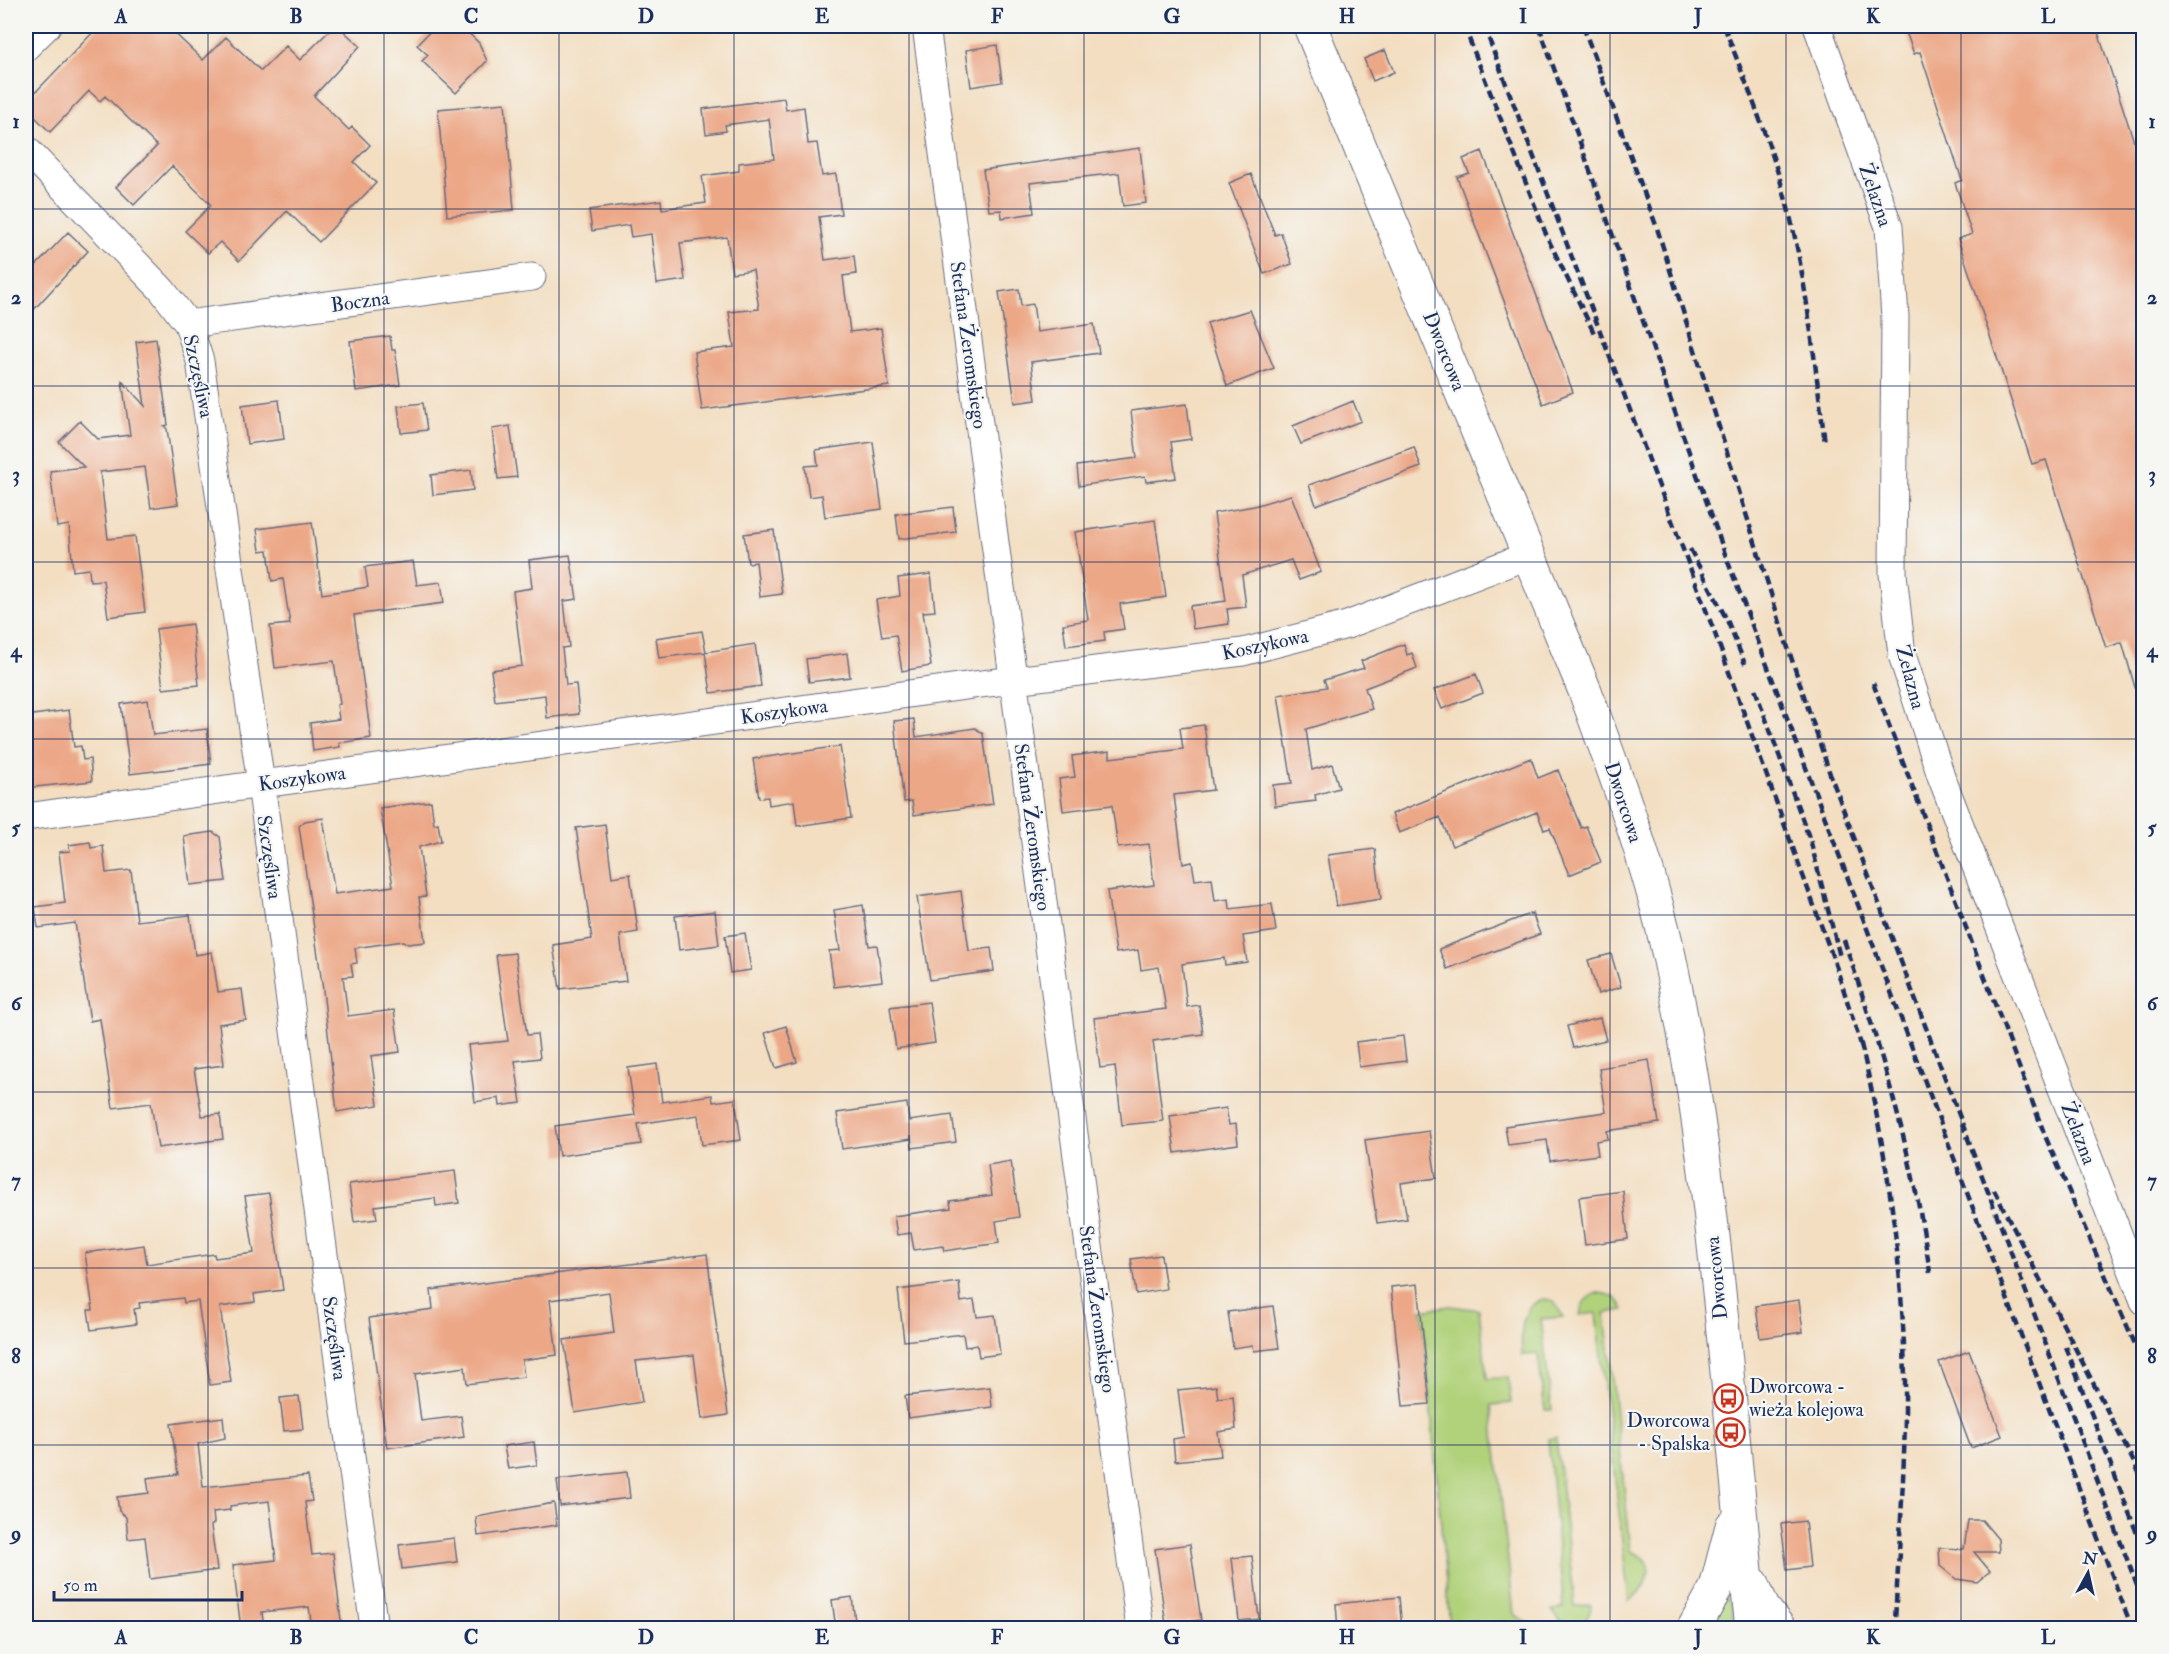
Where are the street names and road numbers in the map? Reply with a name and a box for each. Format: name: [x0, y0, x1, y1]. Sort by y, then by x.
street label: Żelazna: [1853, 160, 1899, 231]
street label: Stefana Żeromskiego: [944, 260, 994, 430]
street label: Boczna: [329, 285, 392, 318]
street label: Dworcowa: [1417, 308, 1472, 395]
street label: Szczęśliwa: [177, 332, 220, 421]
street label: Koszykowa: [1220, 623, 1311, 666]
street label: Żelazna: [1890, 642, 1932, 712]
street label: Koszykowa: [739, 693, 830, 730]
street label: Stefana Żeromskiego: [1008, 742, 1058, 912]
street label: Dworcowa: [1599, 759, 1649, 846]
street label: Koszykowa: [257, 760, 348, 797]
street label: Szczęśliwa: [251, 813, 288, 901]
street label: Żelazna: [2055, 1098, 2103, 1169]
street label: Stefana Żeromskiego: [1073, 1224, 1123, 1394]
street label: Dworcowa: [1700, 1234, 1733, 1321]
street label: Szczęśliwa: [316, 1294, 353, 1382]

